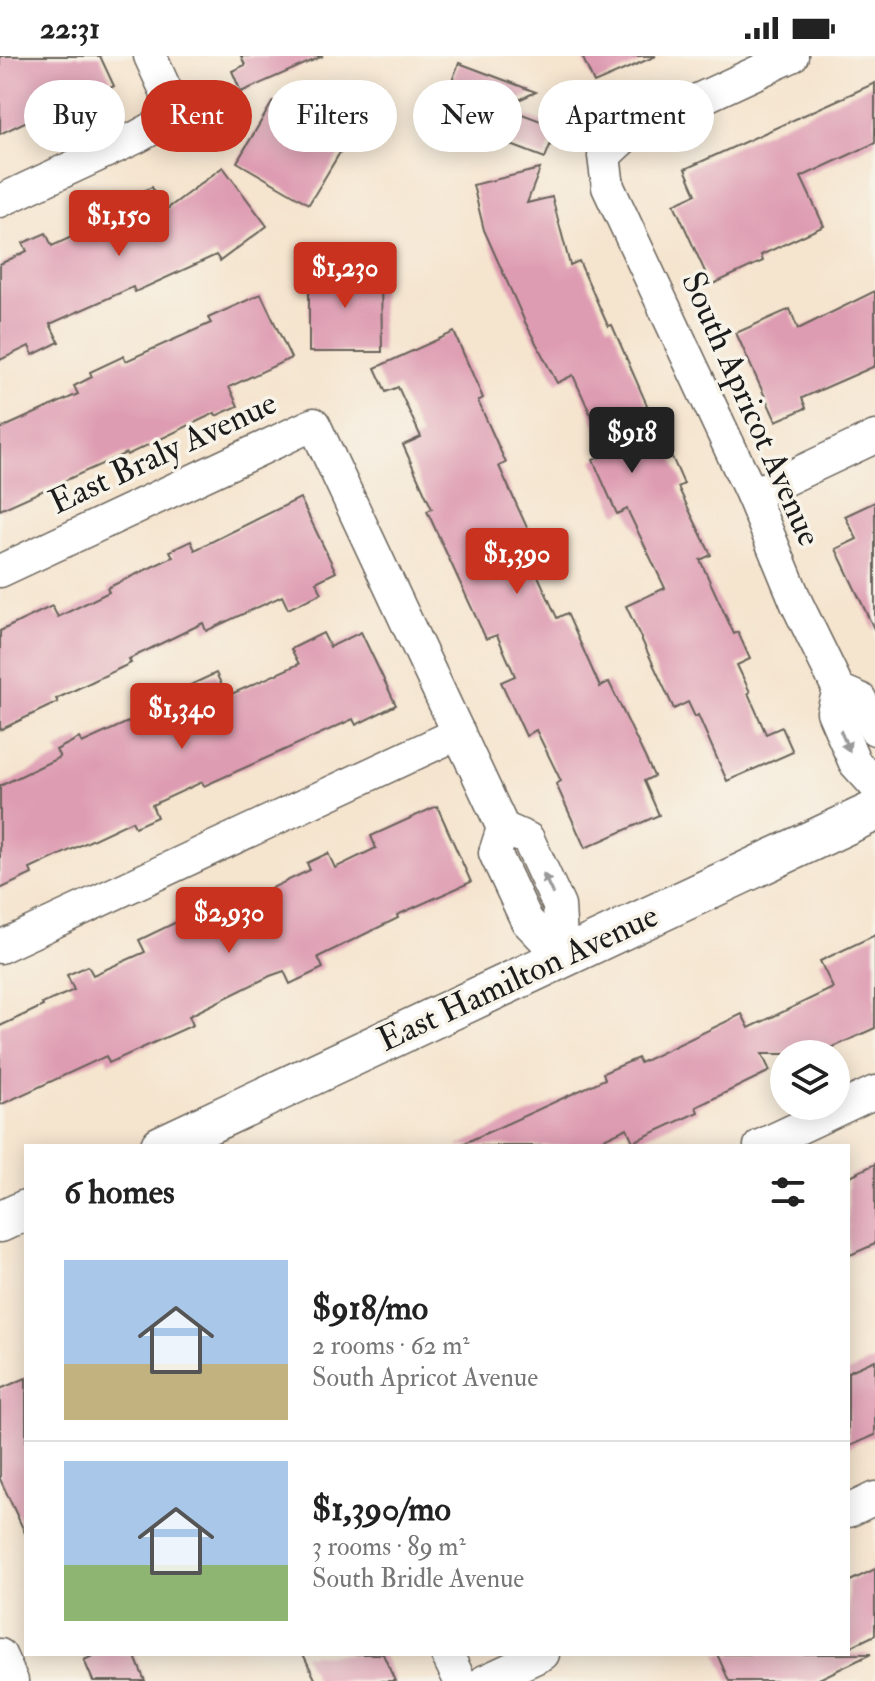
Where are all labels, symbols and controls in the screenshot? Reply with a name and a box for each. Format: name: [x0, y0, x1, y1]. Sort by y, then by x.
text: 22:31: [40, 10, 100, 47]
chip: Buy: [24, 80, 125, 152]
chip: Rent: [141, 80, 252, 152]
chip: Filters: [268, 80, 397, 152]
chip: New: [413, 80, 522, 152]
chip: Apartment: [538, 80, 714, 152]
pin: $1,150: [54, 190, 184, 258]
text: $1,150: [87, 200, 151, 232]
pin: $1,230: [280, 242, 410, 310]
text: $1,230: [312, 252, 378, 284]
street label: South Apricot Avenue: [671, 265, 831, 553]
street label: East Braly Avenue: [42, 381, 284, 525]
pin: $918: [585, 407, 679, 475]
text: $918: [607, 417, 657, 449]
pin: $1,390: [452, 528, 582, 596]
text: $1,390: [484, 538, 550, 570]
pin: $1,340: [117, 683, 247, 751]
text: $1,340: [148, 693, 216, 725]
one-way arrow: [839, 729, 852, 752]
one-way arrow: [542, 872, 555, 895]
pin: $2,930: [164, 887, 294, 955]
street label: East Hamilton Avenue: [371, 894, 665, 1062]
text: $2,930: [194, 897, 264, 929]
map controls: [770, 1040, 850, 1120]
button: layers: [770, 1040, 850, 1120]
icon: filters: [766, 1170, 810, 1214]
text: 6 homes: [64, 1171, 175, 1214]
text: $918/mo: [312, 1287, 428, 1330]
icon: home: [128, 1292, 224, 1388]
text: 2 rooms · 62 m²: [312, 1330, 470, 1362]
text: South Apricot Avenue: [312, 1362, 538, 1394]
text: $1,390/mo: [312, 1488, 451, 1531]
icon: home: [128, 1493, 224, 1589]
text: 3 rooms · 89 m²: [312, 1531, 466, 1563]
text: South Bridle Avenue: [312, 1563, 524, 1595]

